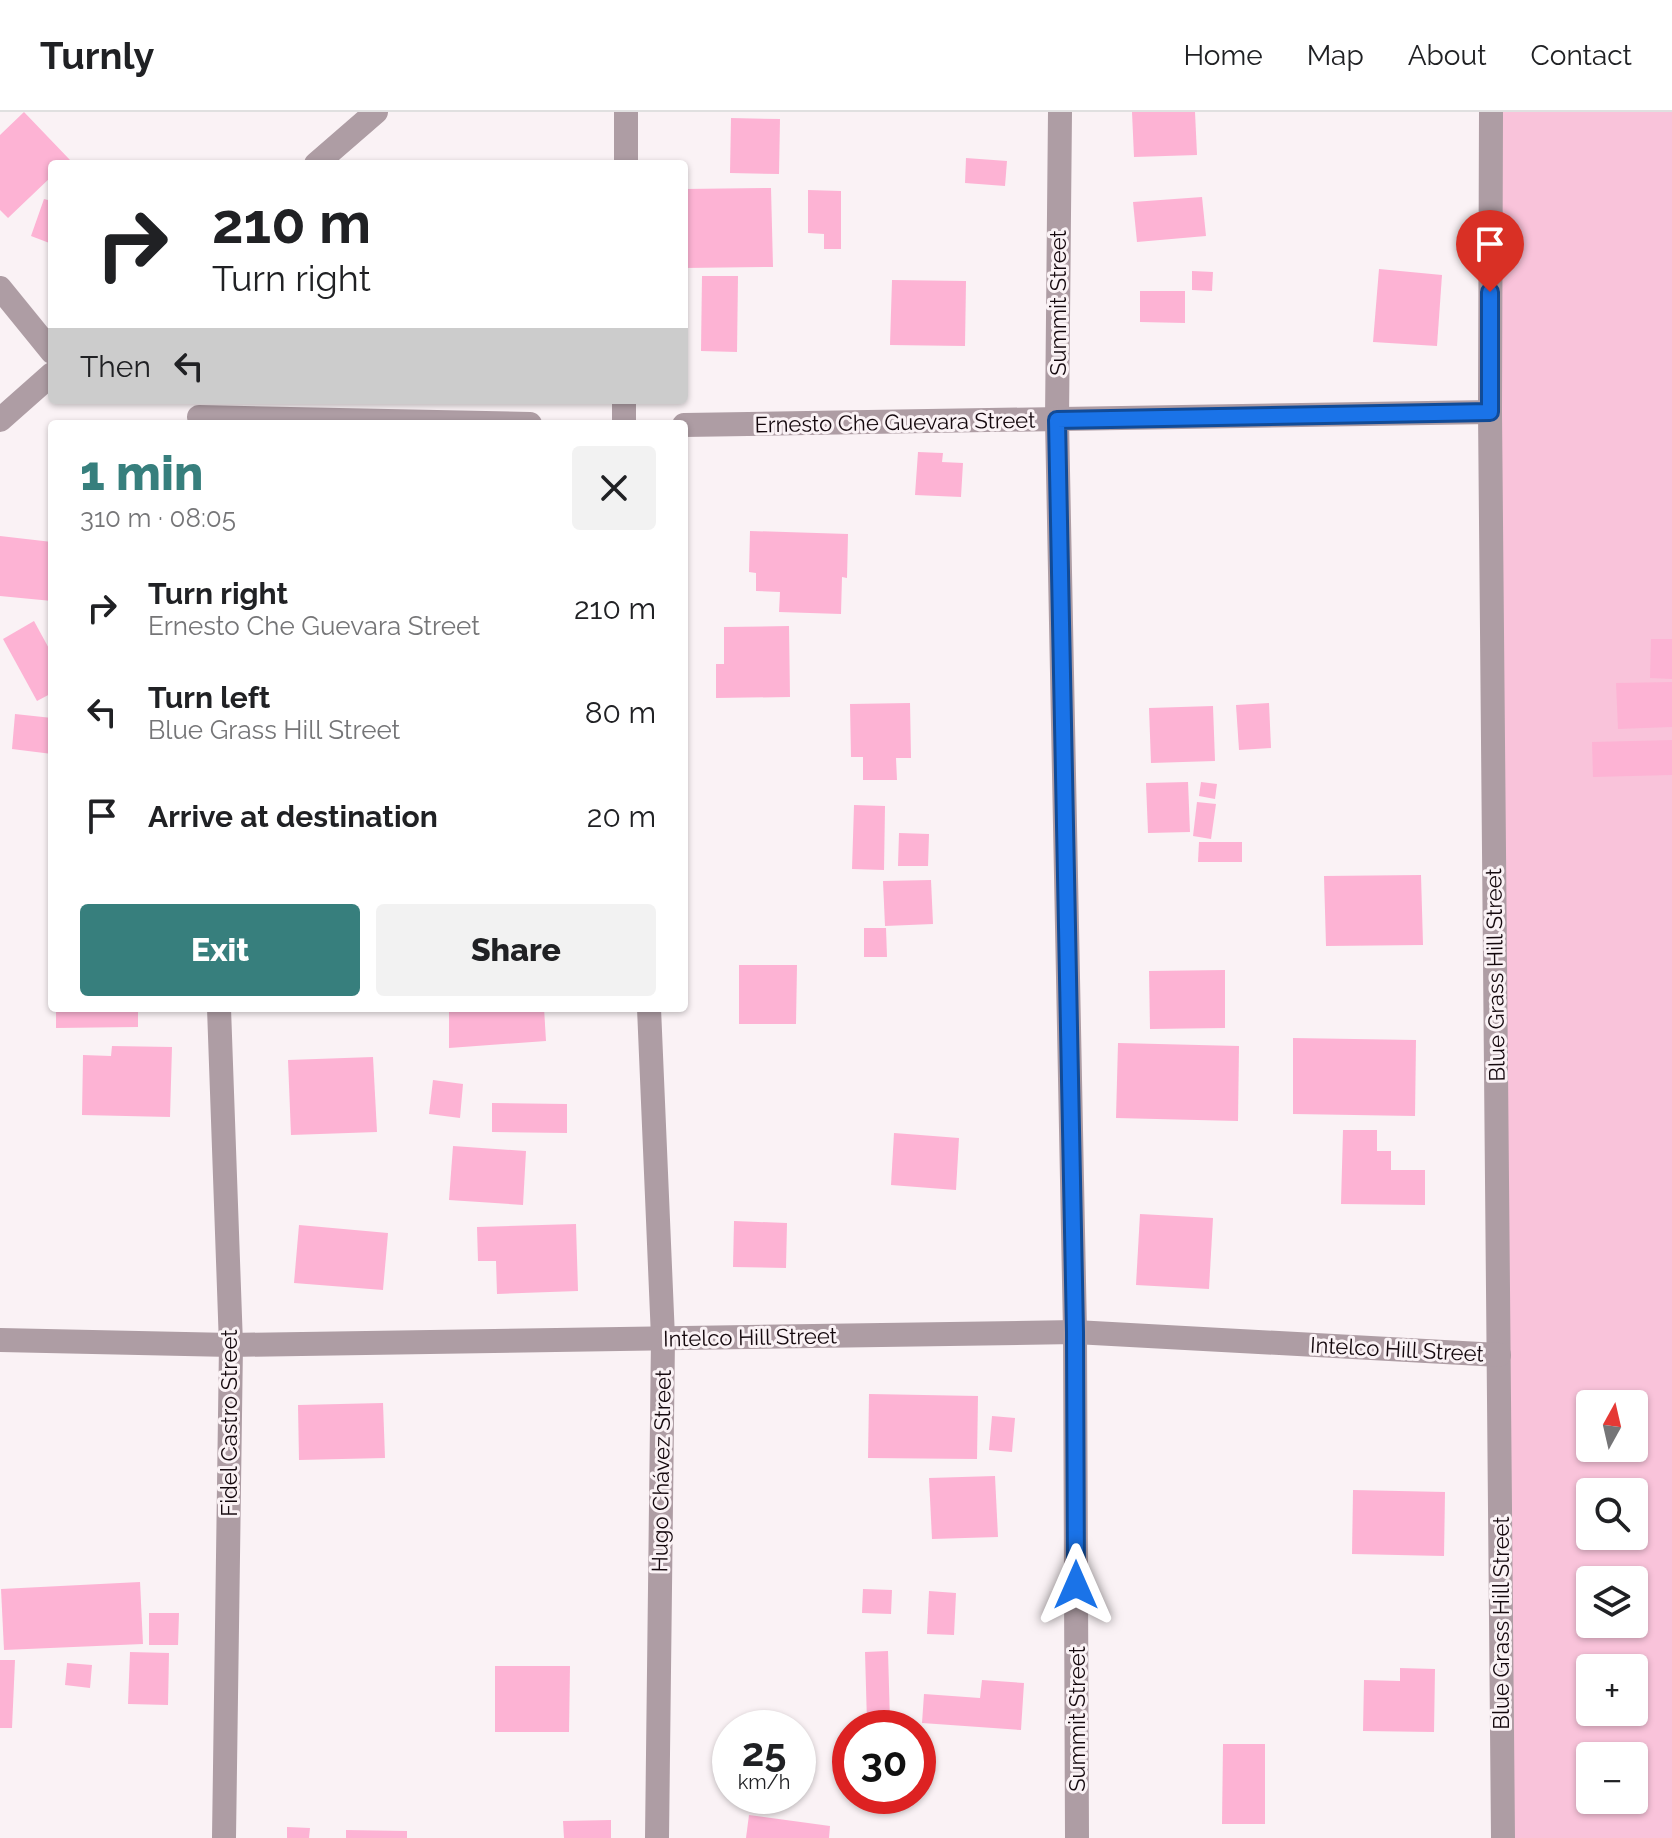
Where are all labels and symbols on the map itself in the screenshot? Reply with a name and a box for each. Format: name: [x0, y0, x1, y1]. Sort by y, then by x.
pin: [1456, 210, 1524, 292]
street label: Summit Street: [1045, 230, 1071, 376]
street label: Ernesto Che Guevara Street: [754, 407, 1036, 437]
street label: Blue Grass Hill Street: [1480, 867, 1510, 1082]
street label: Intelco Hill Street: [663, 1322, 838, 1352]
street label: Fidel Castro Street: [216, 1329, 242, 1517]
street label: Intelco Hill Street: [1310, 1331, 1485, 1367]
street label: Hugo Chávez Street: [646, 1369, 676, 1573]
north arrow: [1576, 1390, 1648, 1462]
street label: Blue Grass Hill Street: [1488, 1516, 1514, 1730]
position arrow: [1034, 1543, 1118, 1627]
street label: Summit Street: [1064, 1646, 1090, 1792]
speed limit sign: 30: [832, 1710, 936, 1814]

